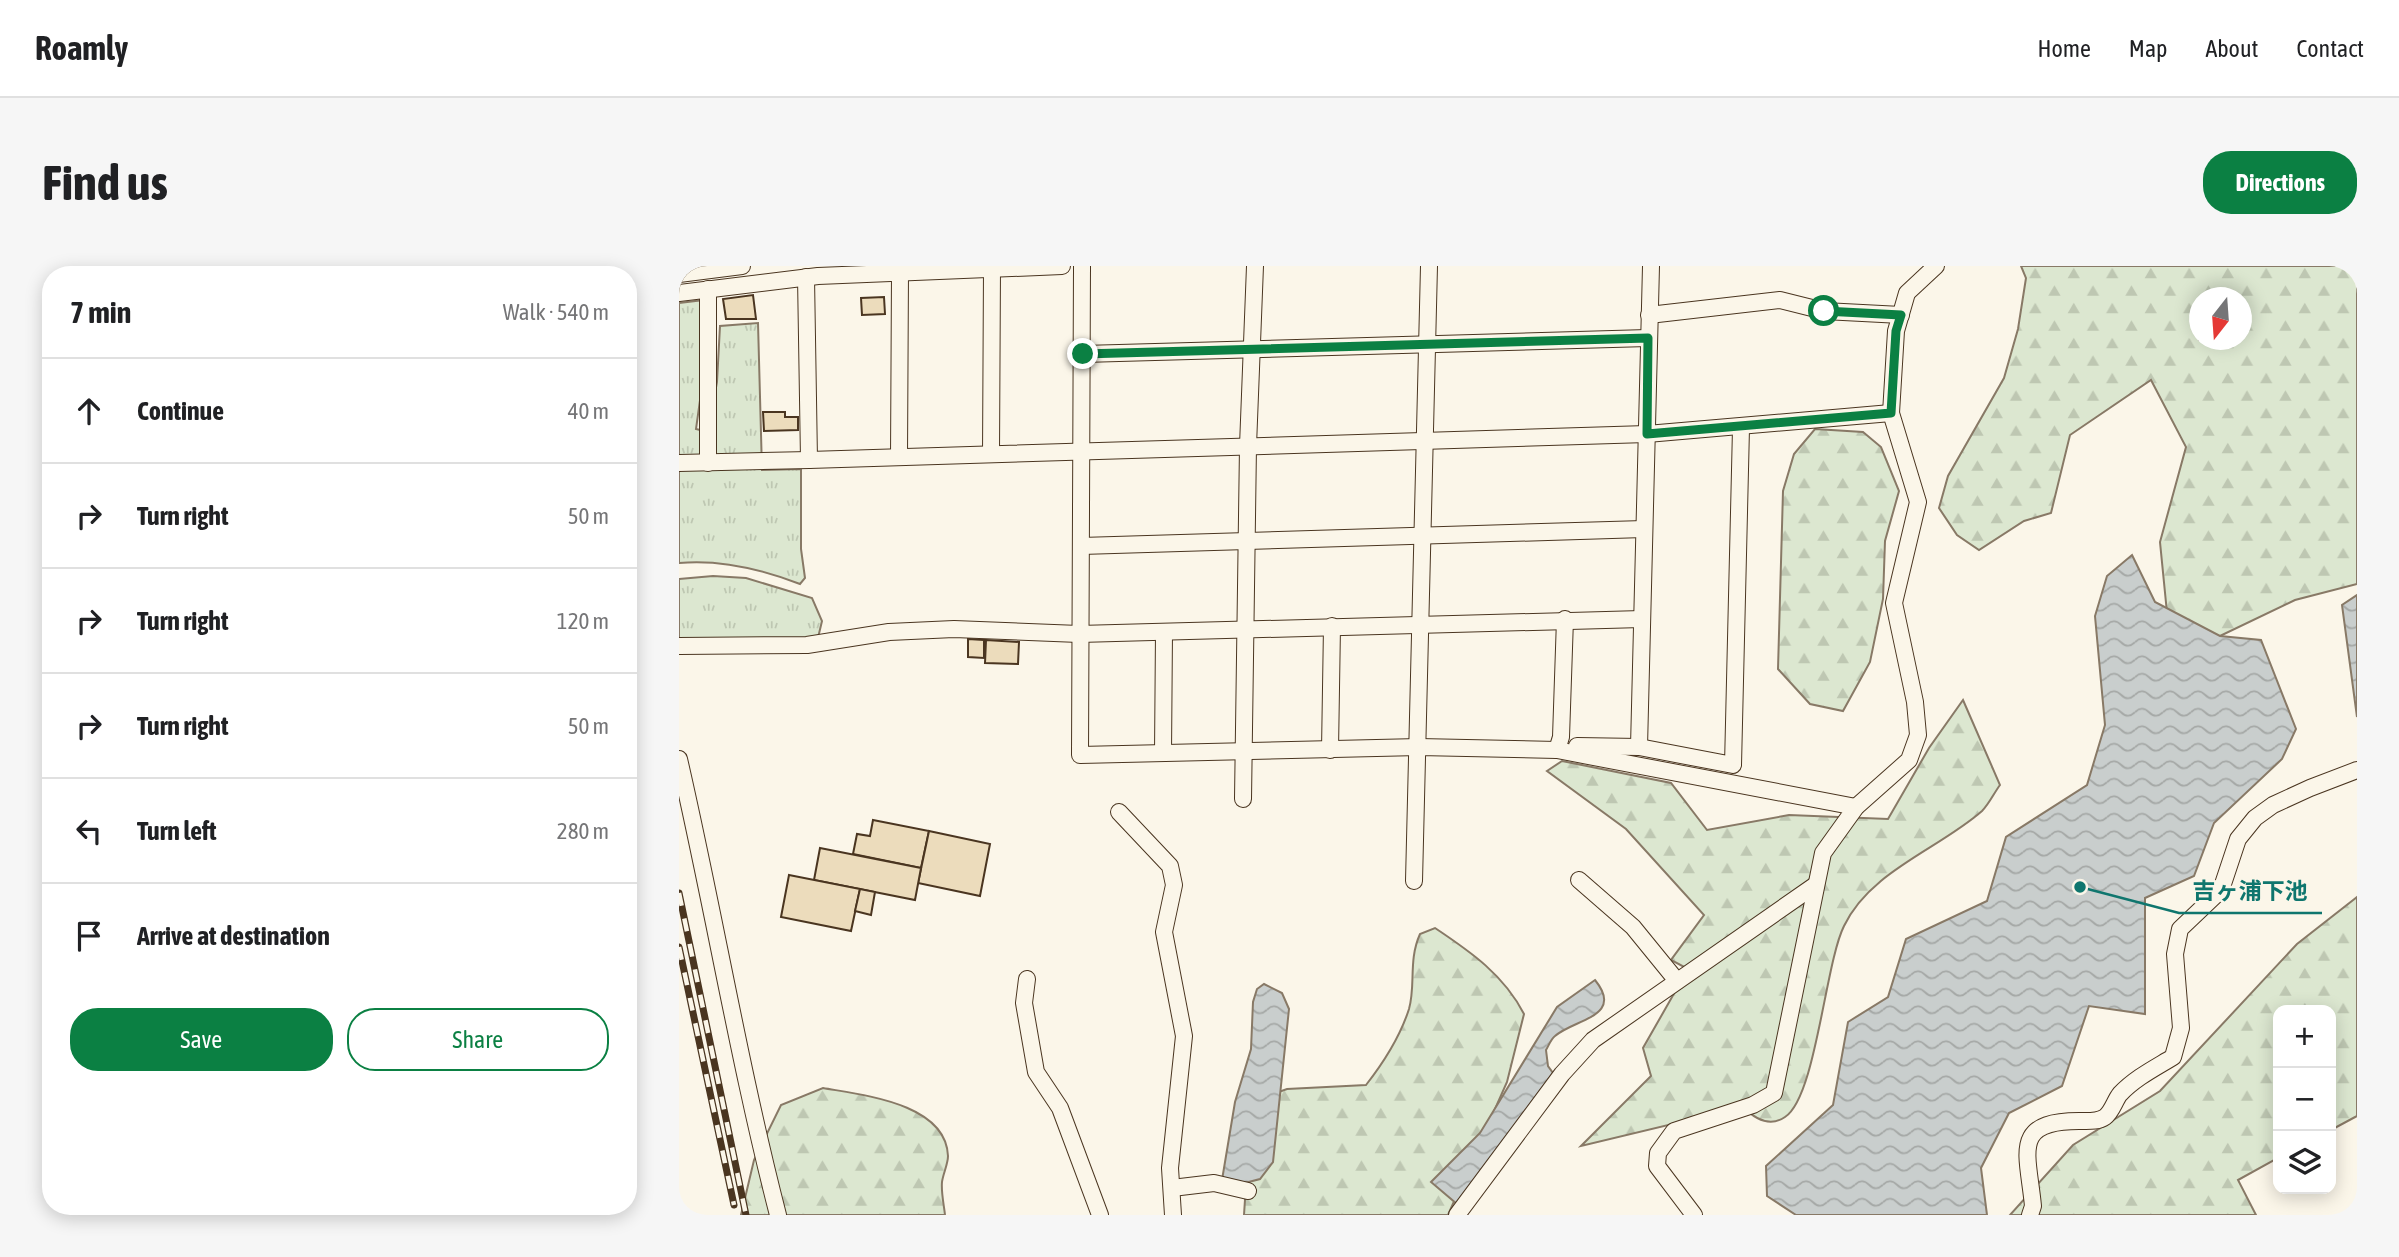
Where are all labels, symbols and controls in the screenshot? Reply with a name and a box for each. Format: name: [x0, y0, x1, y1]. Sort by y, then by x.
text: Roamly: [35, 29, 128, 67]
text: Home: [2037, 35, 2091, 62]
text: Map: [2129, 35, 2167, 62]
text: About: [2205, 35, 2258, 62]
text: Contact: [2296, 35, 2364, 62]
button: Directions: [2203, 151, 2357, 214]
text: Find us: [42, 154, 168, 210]
north arrow: [2189, 287, 2252, 350]
text: 7 min: [70, 295, 131, 329]
route start: [1808, 295, 1839, 326]
text: Walk · 540 m: [503, 299, 609, 325]
route end: [1067, 338, 1098, 369]
icon: ahead: [70, 392, 108, 430]
text: Continue: [137, 396, 224, 426]
text: 40 m: [568, 398, 609, 424]
icon: right: [70, 497, 108, 535]
text: Turn right: [137, 501, 228, 531]
text: 50 m: [568, 503, 609, 529]
icon: right: [70, 602, 108, 640]
text: Turn right: [137, 606, 228, 636]
text: 120 m: [557, 608, 609, 634]
icon: right: [70, 707, 108, 745]
text: Turn right: [137, 711, 228, 741]
text: 50 m: [568, 713, 609, 739]
icon: left: [70, 812, 108, 850]
text: Turn left: [137, 816, 217, 846]
text: 280 m: [557, 818, 609, 844]
callout: 吉ヶ浦下池: [2179, 869, 2322, 913]
text: 吉ヶ浦下池: [2193, 878, 2308, 904]
icon: arrive: [70, 917, 108, 955]
text: Arrive at destination: [137, 921, 330, 951]
map controls: [2273, 1005, 2336, 1194]
button: +: [2273, 1005, 2336, 1068]
button: Save: [70, 1008, 333, 1071]
button: Share: [347, 1008, 609, 1071]
button: −: [2273, 1068, 2336, 1131]
button: layers: [2273, 1131, 2336, 1194]

